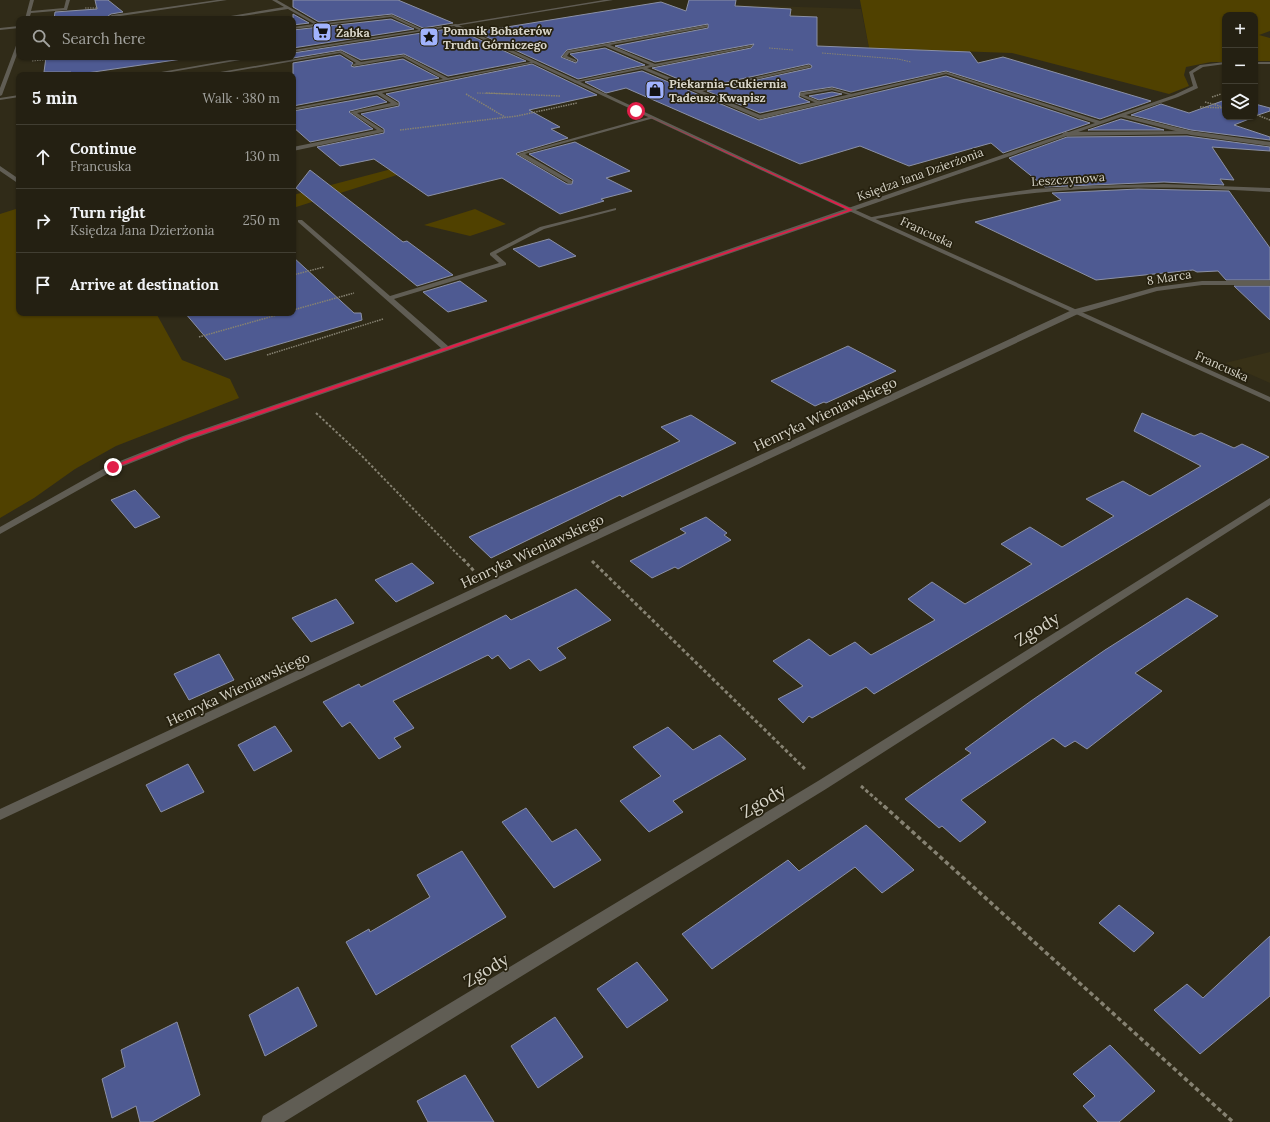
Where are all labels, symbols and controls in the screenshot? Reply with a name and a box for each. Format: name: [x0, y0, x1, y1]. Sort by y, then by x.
map controls: [1222, 12, 1258, 120]
button: +: [1222, 12, 1258, 48]
search box: [16, 16, 296, 60]
supermarket icon: Żabka: [311, 21, 333, 43]
place label: Pomnik Bohaterów Trudu Górniczego: [443, 23, 552, 52]
place label: Żabka: [336, 25, 370, 40]
place icon: Pomnik Bohaterów Trudu Górniczego: [418, 26, 440, 48]
icon: search: [30, 27, 52, 49]
text: Search here: [62, 29, 145, 48]
button: −: [1222, 48, 1258, 84]
place label: Piekarnia-Cukiernia Tadeusz Kwapisz: [669, 76, 787, 105]
shop icon: Piekarnia-Cukiernia Tadeusz Kwapisz: [644, 79, 666, 101]
button: layers: [1222, 84, 1258, 120]
text: 5 min: [32, 87, 78, 109]
text: Walk · 380 m: [203, 90, 280, 107]
route start: [627, 102, 645, 120]
text: Continue: [70, 139, 136, 158]
street label: Księdza Jana Dzierżonia: [855, 144, 985, 204]
icon: ahead: [32, 146, 54, 168]
text: 130 m: [245, 148, 280, 165]
text: Francuska: [70, 158, 132, 175]
street label: Leszczynowa: [1031, 169, 1105, 189]
text: Turn right: [70, 203, 146, 222]
icon: right: [32, 210, 54, 232]
text: 250 m: [243, 212, 280, 229]
street label: Francuska: [898, 213, 956, 251]
text: Księdza Jana Dzierżonia: [70, 222, 215, 239]
street label: 8 Marca: [1146, 266, 1192, 288]
icon: arrive: [32, 274, 54, 296]
text: Arrive at destination: [70, 275, 219, 294]
street label: Francuska: [1193, 348, 1251, 384]
street label: Henryka Wieniawskiego: [750, 373, 900, 455]
route end: [104, 458, 122, 476]
street label: Henryka Wieniawskiego: [457, 510, 607, 592]
street label: Zgody: [1011, 607, 1063, 651]
street label: Henryka Wieniawskiego: [163, 648, 313, 730]
street label: Zgody: [736, 779, 790, 823]
street label: Zgody: [459, 948, 513, 992]

